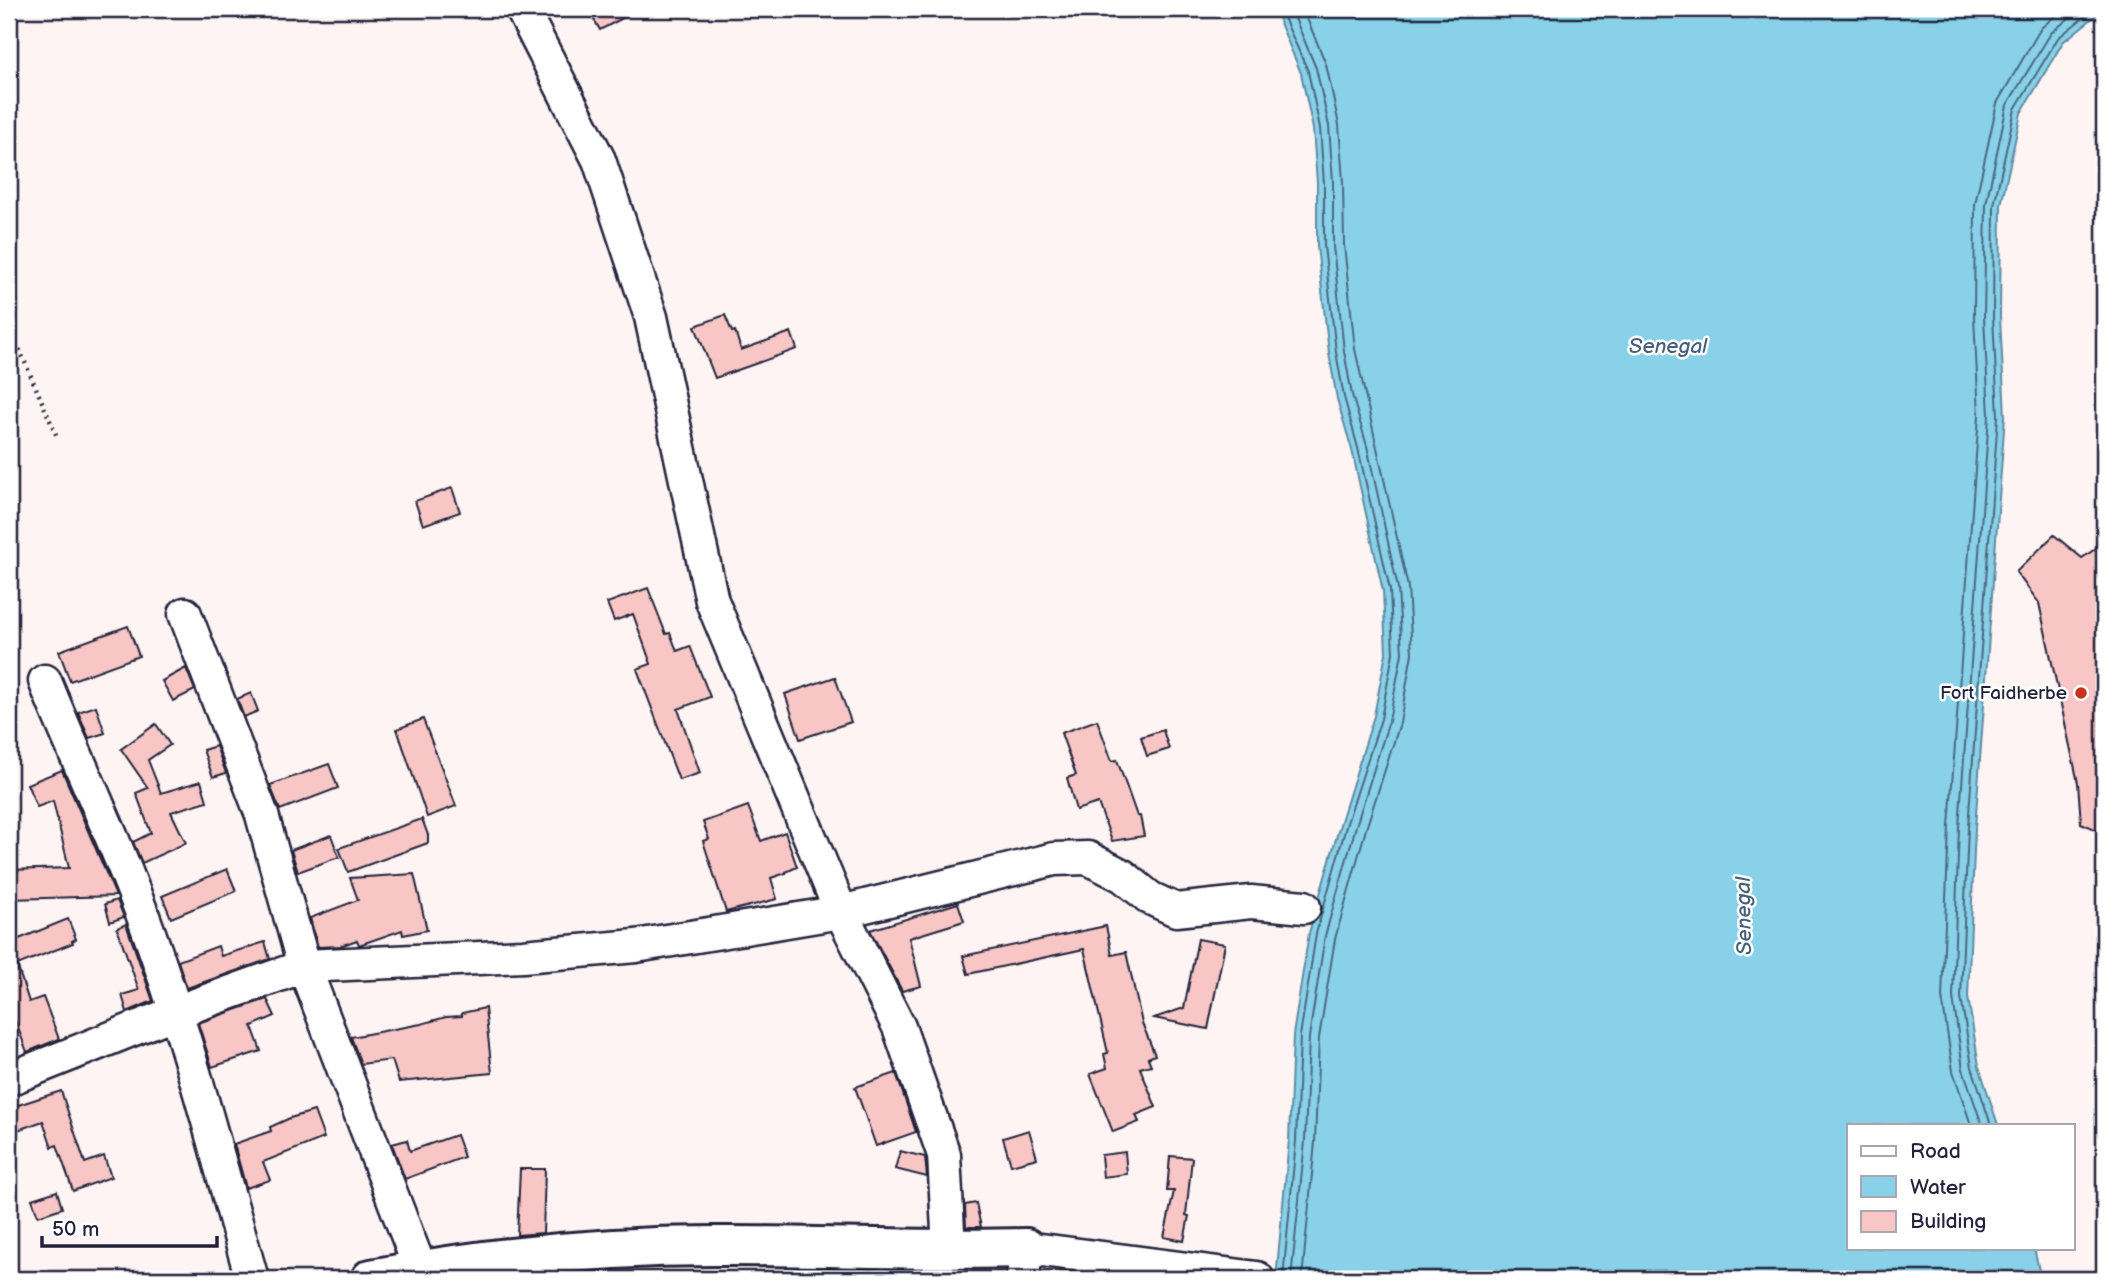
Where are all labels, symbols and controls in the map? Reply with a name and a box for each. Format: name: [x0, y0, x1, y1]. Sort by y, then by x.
water label: Senegal: [1629, 334, 1708, 359]
place label: Fort Faidherbe: [1940, 682, 2067, 705]
marker: Fort Faidherbe: [2073, 685, 2089, 701]
water label: Senegal: [1731, 875, 1757, 955]
legend: [1847, 1124, 2074, 1250]
text: Road: [1910, 1139, 1961, 1164]
text: Water: [1910, 1175, 1966, 1200]
scale bar: [42, 1204, 217, 1248]
text: Building: [1910, 1209, 1986, 1234]
text: 50 m: [52, 1217, 99, 1242]

